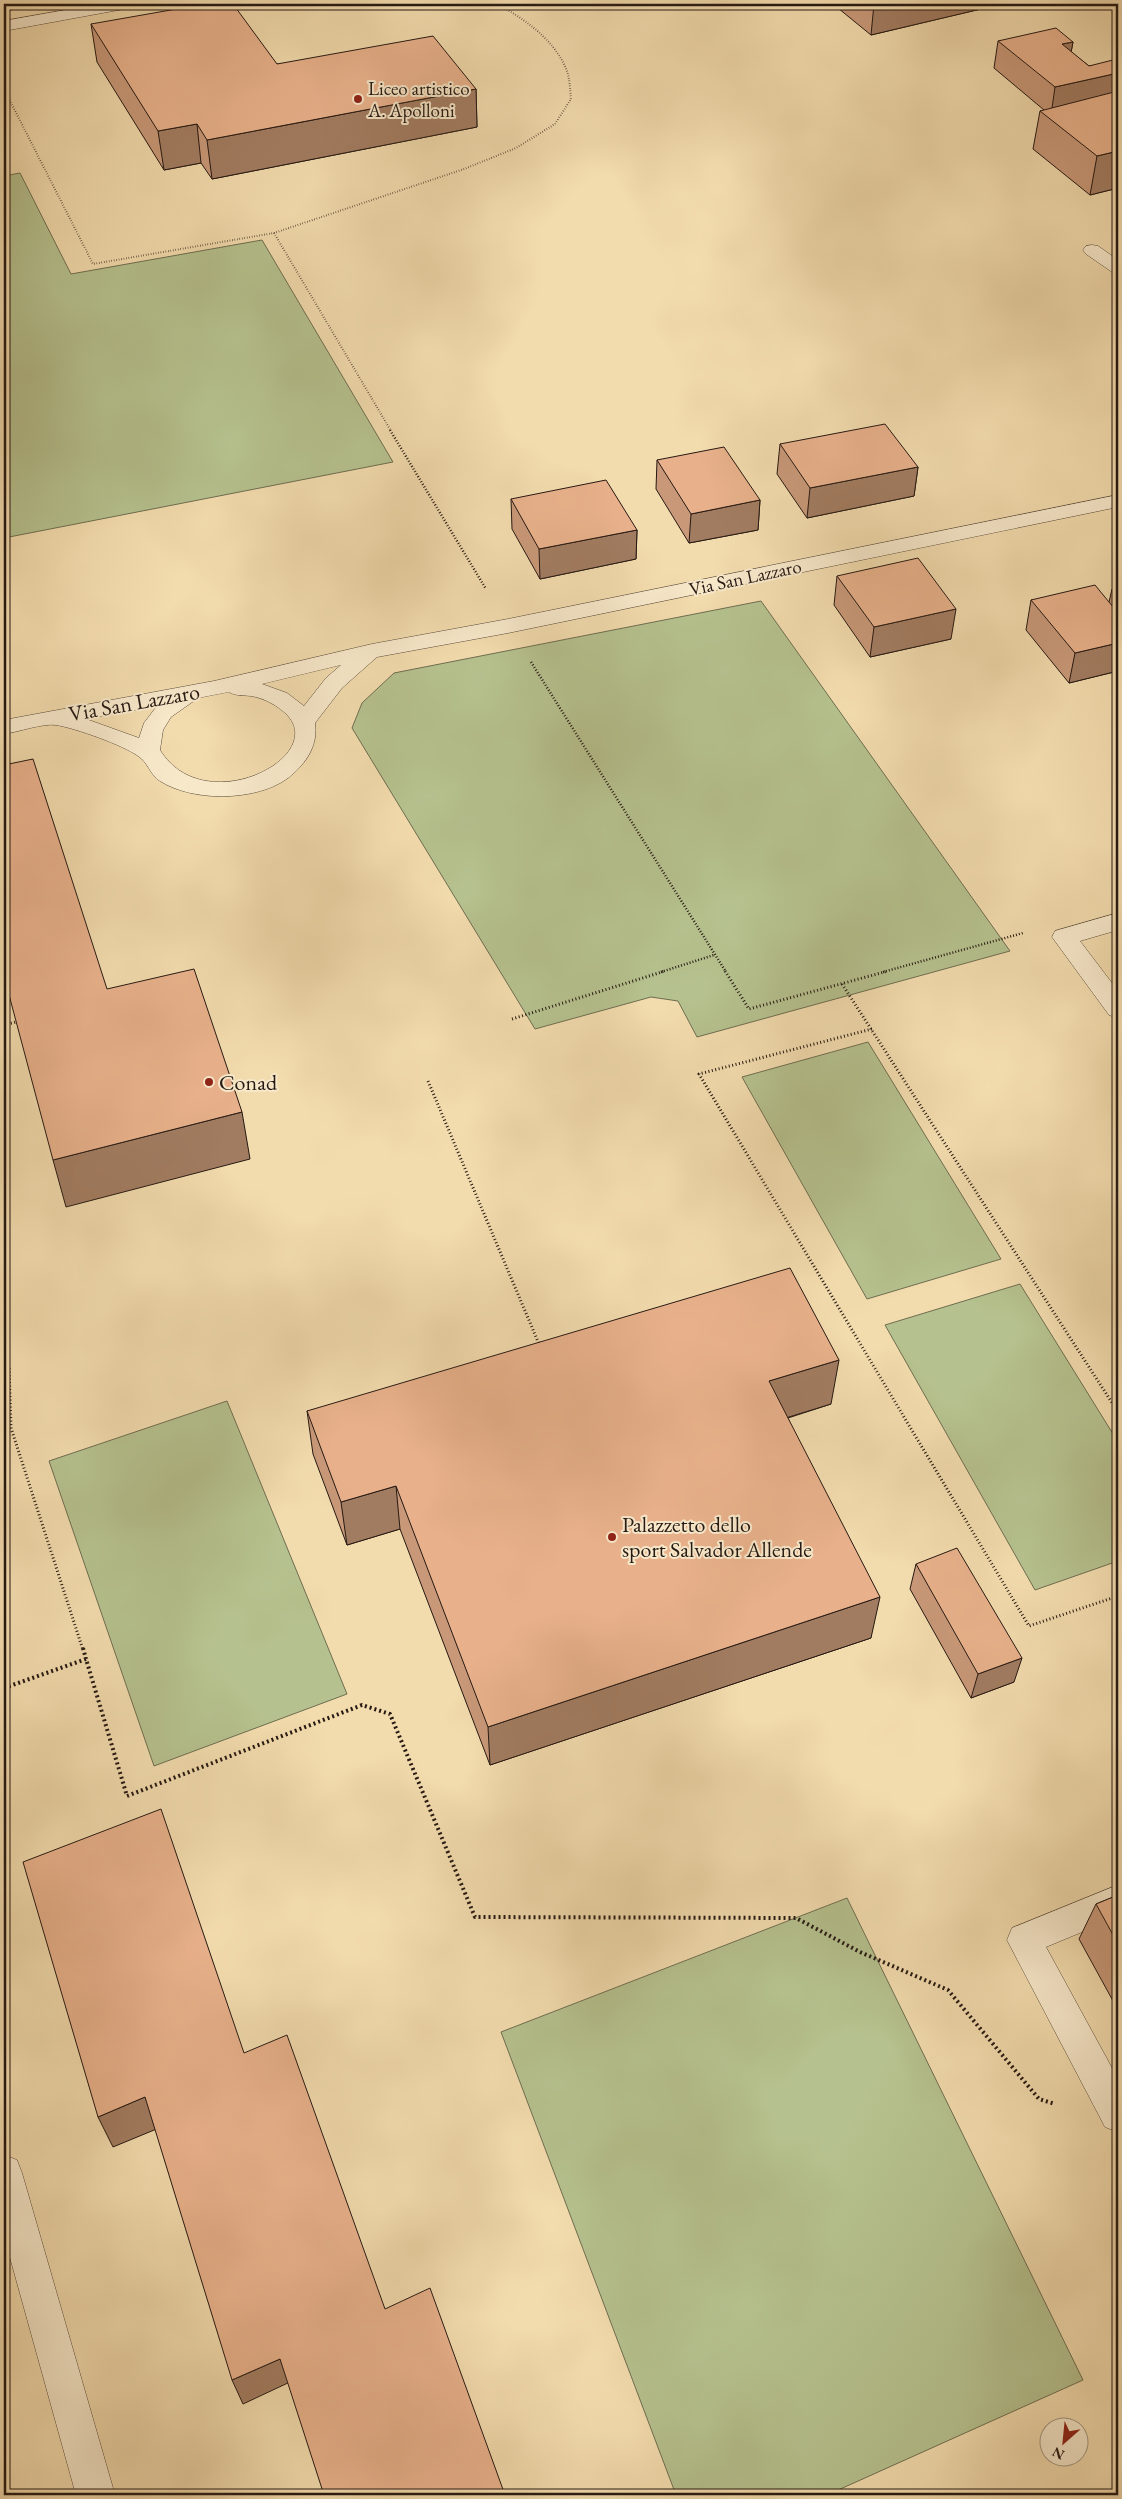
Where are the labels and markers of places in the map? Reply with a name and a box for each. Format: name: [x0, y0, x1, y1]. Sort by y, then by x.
place label: Liceo artistico A. Apolloni: [367, 76, 470, 123]
marker: Liceo artistico A. Apolloni: [352, 93, 364, 105]
place label: Conad: [219, 1068, 278, 1097]
marker: Conad: [203, 1076, 215, 1088]
place label: Palazzetto dello sport Salvador Allende: [622, 1510, 812, 1564]
marker: Palazzetto dello sport Salvador Allende: [606, 1531, 618, 1543]

